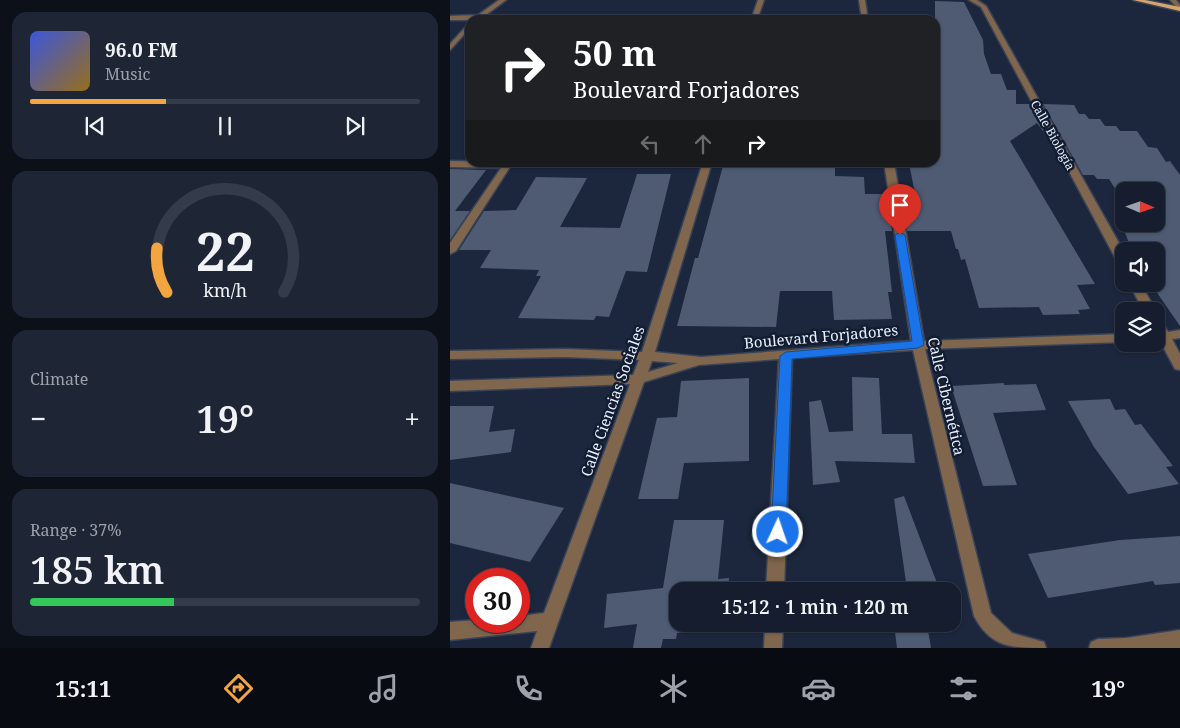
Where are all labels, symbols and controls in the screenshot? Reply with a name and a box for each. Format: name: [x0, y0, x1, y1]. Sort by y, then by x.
text: 50 m: [573, 29, 656, 76]
icon: right: [490, 35, 555, 100]
text: 96.0 FM: [105, 37, 178, 63]
text: Music: [105, 63, 150, 85]
text: Boulevard Forjadores: [573, 74, 800, 104]
street label: Calle Biología: [1027, 97, 1079, 173]
icon: previous: [81, 112, 109, 140]
icon: pause: [211, 112, 239, 140]
icon: next: [341, 112, 369, 140]
icon: left: [636, 130, 664, 158]
icon: ahead: [689, 130, 717, 158]
icon: right: [742, 130, 770, 158]
north arrow: [1115, 182, 1165, 232]
map controls: [1115, 182, 1165, 352]
pin: [879, 184, 921, 235]
icon: arrive: [886, 191, 914, 219]
text: 22: [196, 215, 254, 286]
button: sound: [1115, 242, 1165, 292]
text: km/h: [203, 278, 247, 302]
button: layers: [1115, 302, 1165, 352]
street label: Boulevard Forjadores: [743, 319, 899, 353]
street label: Calle Ciencias Sociales: [575, 323, 649, 479]
street label: Calle Cibernética: [924, 335, 970, 457]
text: Climate: [30, 368, 88, 390]
text: 19°: [196, 392, 254, 444]
text: −: [30, 399, 46, 437]
text: +: [404, 399, 420, 437]
position arrow: [751, 505, 803, 557]
text: Range · 37%: [30, 519, 122, 541]
text: 185 km: [30, 543, 164, 595]
speed limit sign: 30: [465, 568, 530, 633]
text: 15:12 · 1 min · 120 m: [721, 594, 909, 620]
icon: directions: [221, 671, 256, 706]
icon: music: [366, 671, 401, 706]
icon: phone: [511, 671, 546, 706]
icon: climate: [656, 671, 691, 706]
icon: car: [801, 671, 836, 706]
icon: filters: [946, 671, 981, 706]
text: 15:11: [55, 673, 111, 703]
text: 19°: [1091, 673, 1125, 703]

